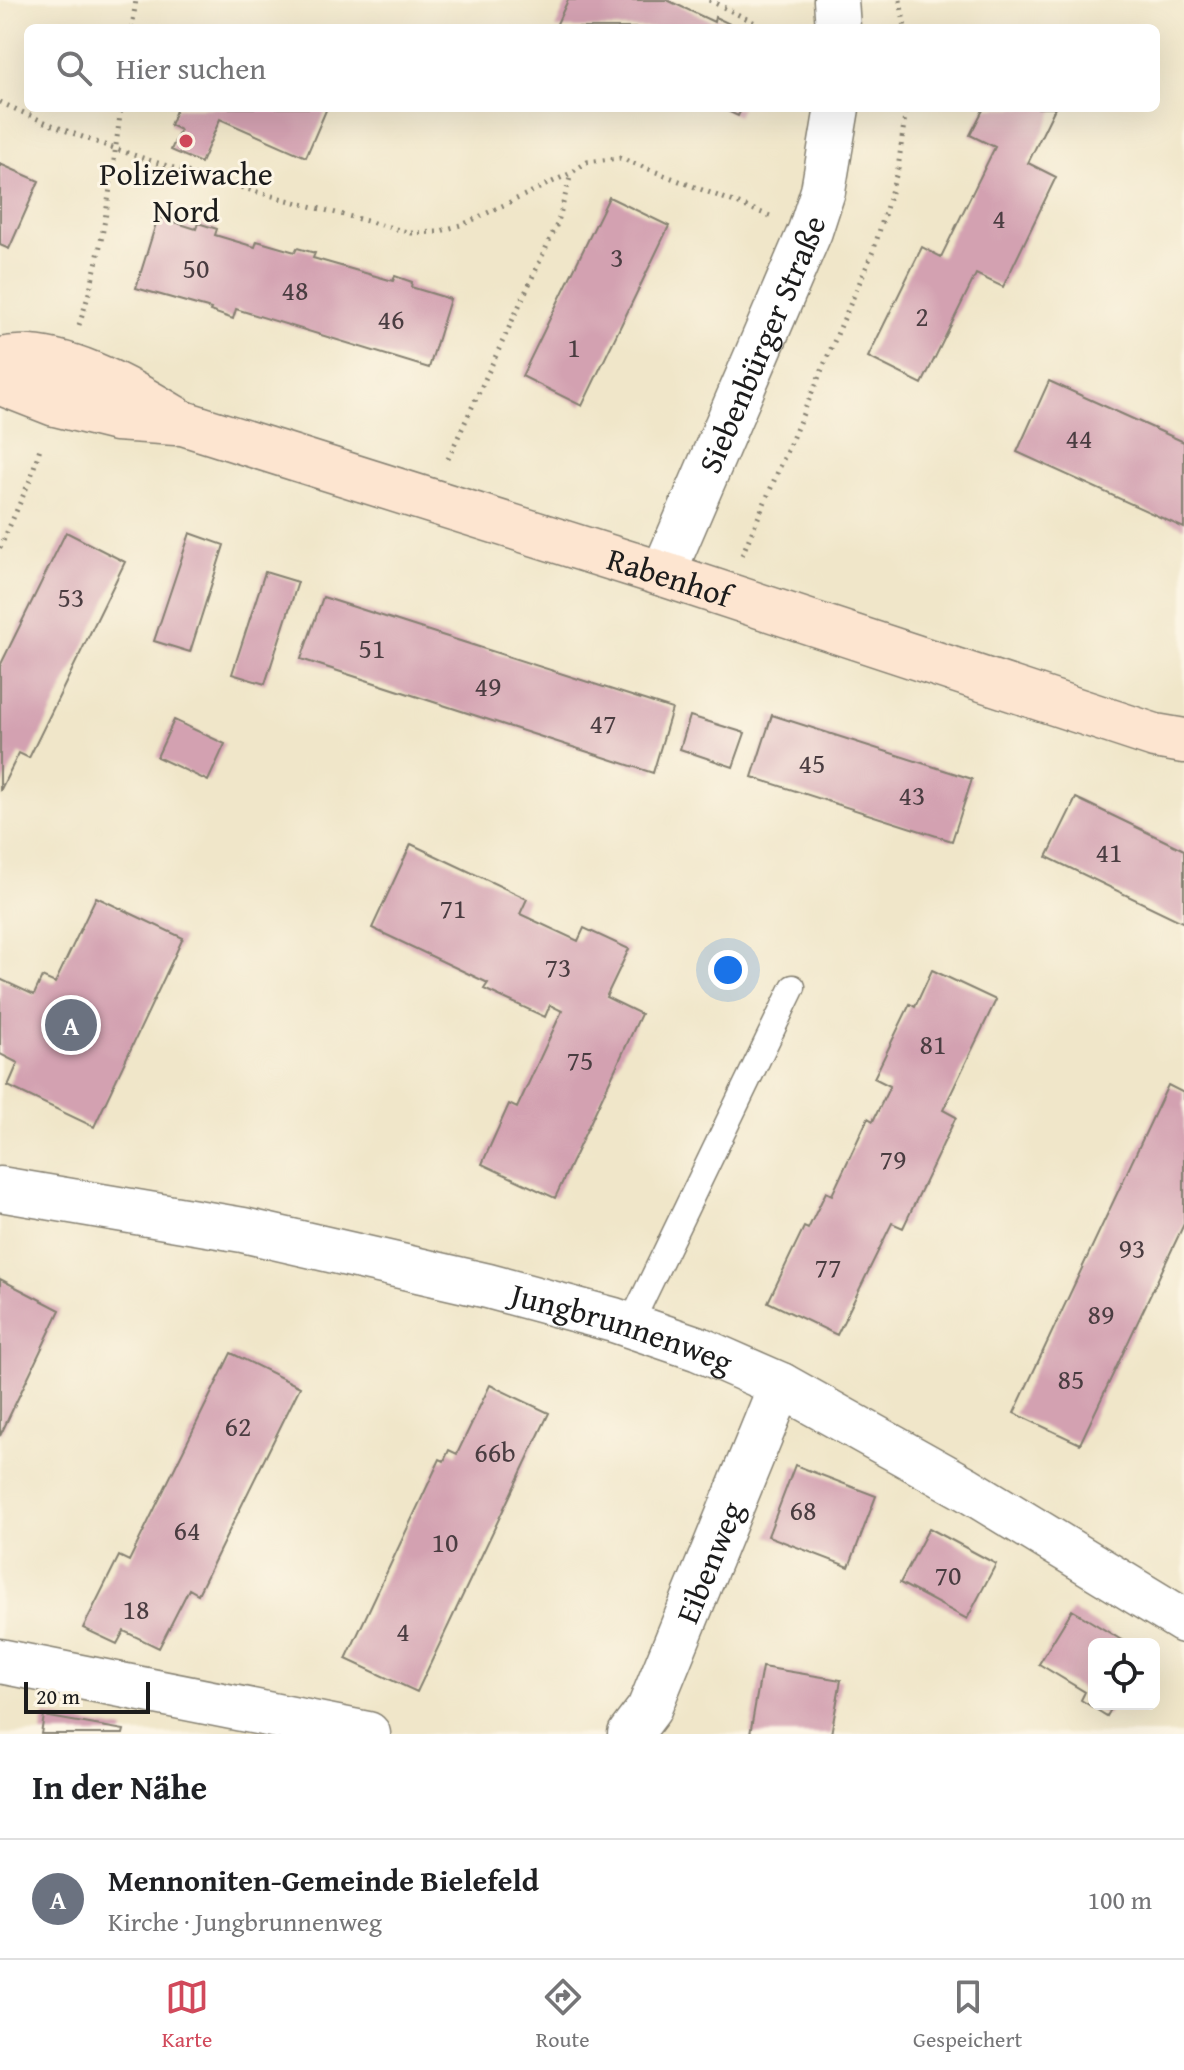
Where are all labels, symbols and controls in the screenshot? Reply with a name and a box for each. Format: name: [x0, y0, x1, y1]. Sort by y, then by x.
search box: [24, 24, 1160, 112]
icon: search: [52, 46, 96, 90]
text: Hier suchen: [116, 46, 266, 90]
marker: Polizeiwache Nord: [177, 132, 195, 150]
place label: Polizeiwache Nord: [99, 150, 273, 234]
house number: 4: [992, 197, 1006, 238]
street label: Siebenbürger Straße: [685, 210, 837, 480]
house number: 3: [610, 236, 624, 277]
house number: 50: [183, 247, 209, 288]
house number: 48: [282, 269, 308, 310]
house number: 2: [915, 295, 929, 336]
house number: 46: [378, 298, 404, 339]
house number: 1: [567, 326, 581, 367]
house number: 44: [1066, 417, 1092, 458]
street label: Rabenhof: [602, 535, 741, 620]
house number: 53: [58, 576, 84, 617]
house number: 51: [359, 627, 385, 668]
house number: 49: [475, 665, 501, 706]
house number: 47: [590, 702, 616, 743]
house number: 45: [799, 742, 825, 783]
house number: 43: [899, 774, 925, 815]
house number: 41: [1096, 831, 1122, 872]
house number: 71: [440, 887, 466, 928]
house number: 73: [545, 946, 571, 987]
your location: [708, 950, 748, 990]
pin: A: [45, 995, 97, 1055]
house number: 81: [920, 1023, 946, 1064]
house number: 75: [567, 1039, 593, 1080]
house number: 79: [880, 1138, 906, 1179]
house number: 93: [1119, 1227, 1145, 1268]
house number: 77: [815, 1246, 841, 1287]
street label: Jungbrunnenweg: [502, 1269, 741, 1385]
house number: 89: [1088, 1293, 1114, 1334]
house number: 85: [1058, 1358, 1084, 1399]
house number: 62: [225, 1405, 251, 1446]
house number: 66b: [474, 1431, 516, 1472]
house number: 68: [790, 1489, 816, 1530]
street label: Eibenweg: [663, 1494, 755, 1630]
house number: 64: [174, 1509, 200, 1550]
house number: 10: [432, 1521, 458, 1562]
house number: 70: [935, 1554, 961, 1595]
house number: 18: [123, 1588, 149, 1629]
house number: 4: [396, 1610, 410, 1651]
map controls: [1088, 1638, 1160, 1710]
button: locate: [1088, 1638, 1160, 1710]
scale bar: [24, 1678, 150, 1714]
text: 20 m: [36, 1680, 80, 1712]
text: In der Nähe: [32, 1762, 207, 1811]
text: Mennoniten-Gemeinde Bielefeld: [108, 1858, 539, 1902]
text: A: [50, 1880, 66, 1919]
text: 100 m: [1087, 1880, 1152, 1919]
text: Kirche · Jungbrunnenweg: [108, 1902, 382, 1941]
tab: Karte: [162, 1975, 212, 2055]
tab: Route: [536, 1975, 590, 2055]
tab: Gespeichert: [913, 1975, 1022, 2055]

